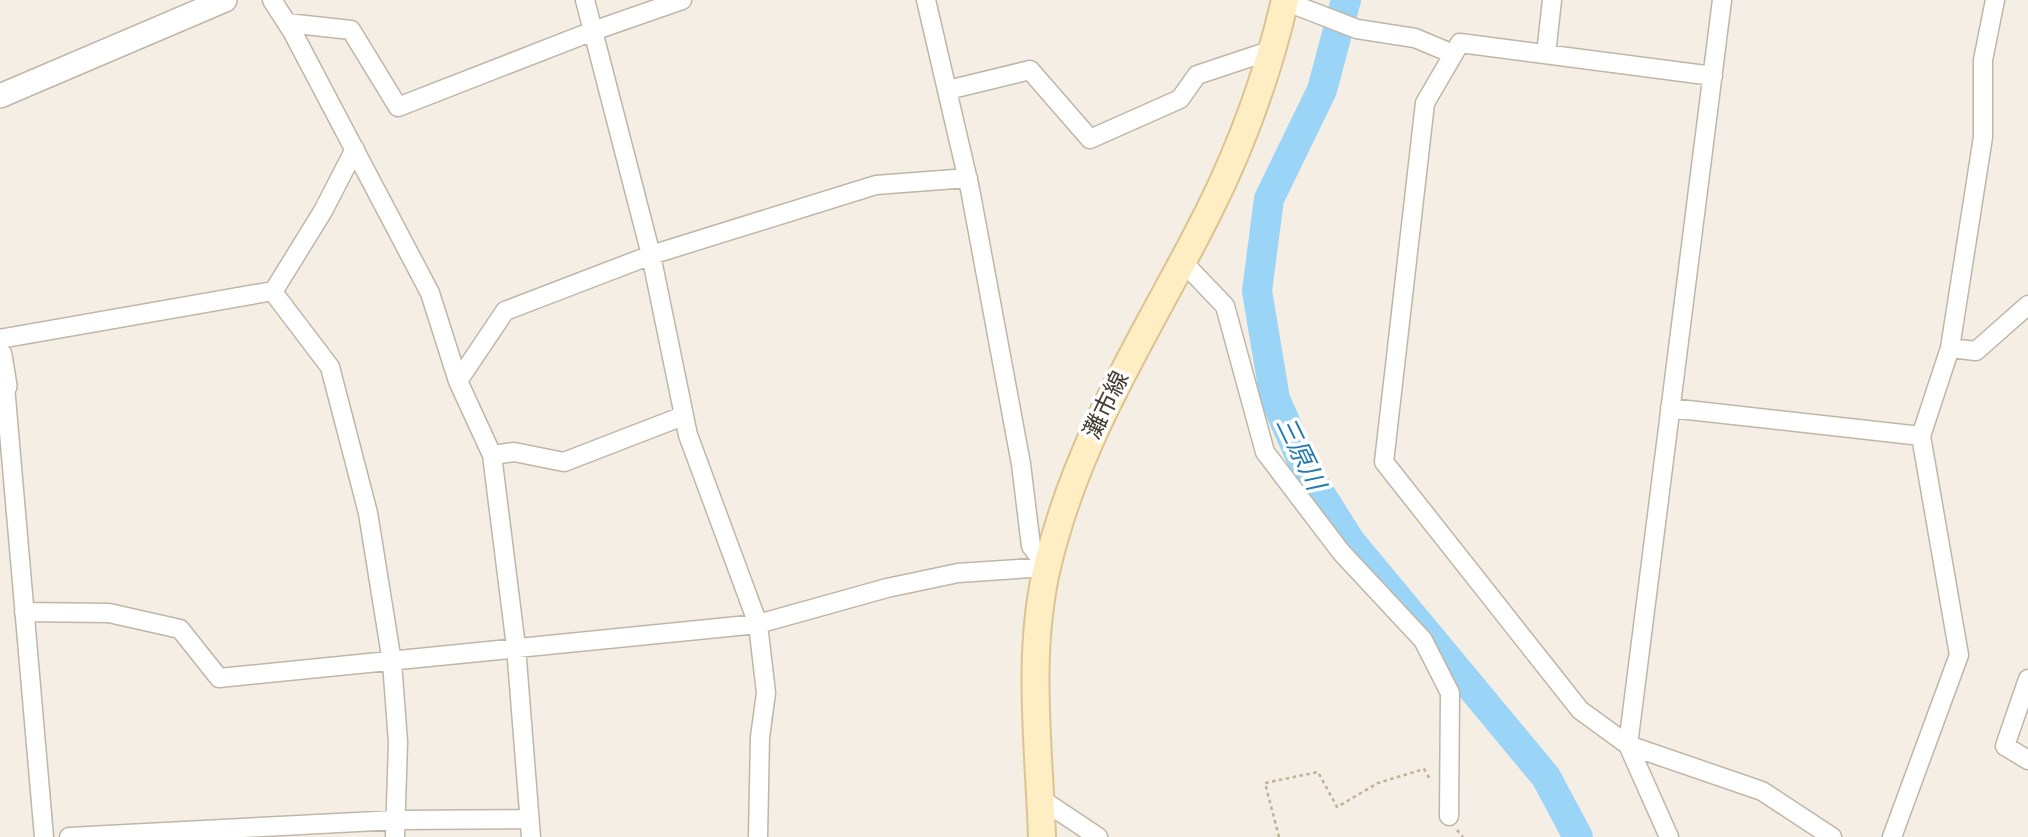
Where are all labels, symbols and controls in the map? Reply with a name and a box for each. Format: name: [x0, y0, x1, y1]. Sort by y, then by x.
street label: 灘市線: [1077, 366, 1134, 443]
water label: 三原川: [1270, 411, 1334, 498]

